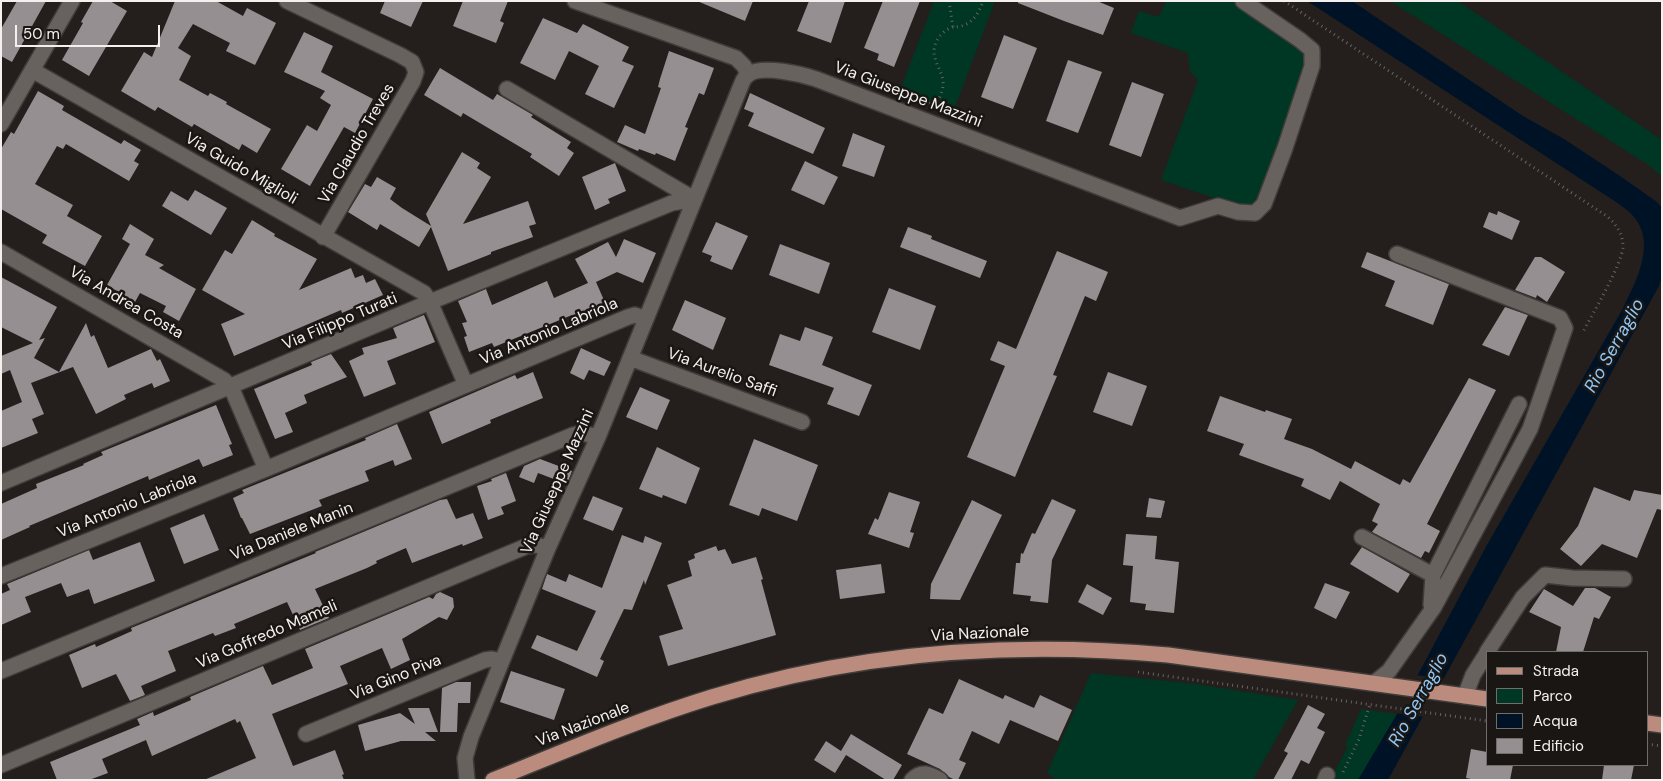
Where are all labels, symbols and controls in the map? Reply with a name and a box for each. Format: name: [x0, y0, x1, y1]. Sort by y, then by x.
scale bar: [18, 15, 162, 47]
text: 50 m: [23, 24, 60, 44]
street label: Via Giuseppe Mazzini: [831, 58, 985, 132]
street label: Via Claudio Treves: [315, 80, 399, 208]
street label: Via Guido Miglioli: [181, 129, 301, 209]
street label: Via Andrea Costa: [66, 263, 186, 343]
street label: Via Filippo Turati: [280, 289, 400, 355]
street label: Via Antonio Labriola: [477, 294, 621, 370]
water label: Rio Serraglio: [1580, 295, 1650, 397]
street label: Via Aurelio Saffi: [664, 344, 780, 402]
street label: Via Giuseppe Mazzini: [517, 406, 599, 558]
street label: Via Antonio Labriola: [55, 469, 199, 543]
street label: Via Daniele Manin: [228, 499, 356, 565]
street label: Via Goffredo Mameli: [194, 597, 340, 673]
street label: Via Nazionale: [930, 622, 1030, 646]
water label: Rio Serraglio: [1384, 649, 1454, 751]
street label: Via Gino Piva: [348, 651, 444, 705]
legend: [1486, 651, 1648, 766]
text: Strada: [1533, 661, 1579, 681]
text: Parco: [1533, 686, 1572, 706]
street label: Via Nazionale: [534, 698, 632, 752]
text: Acqua: [1533, 711, 1577, 731]
text: Edificio: [1533, 736, 1584, 756]

